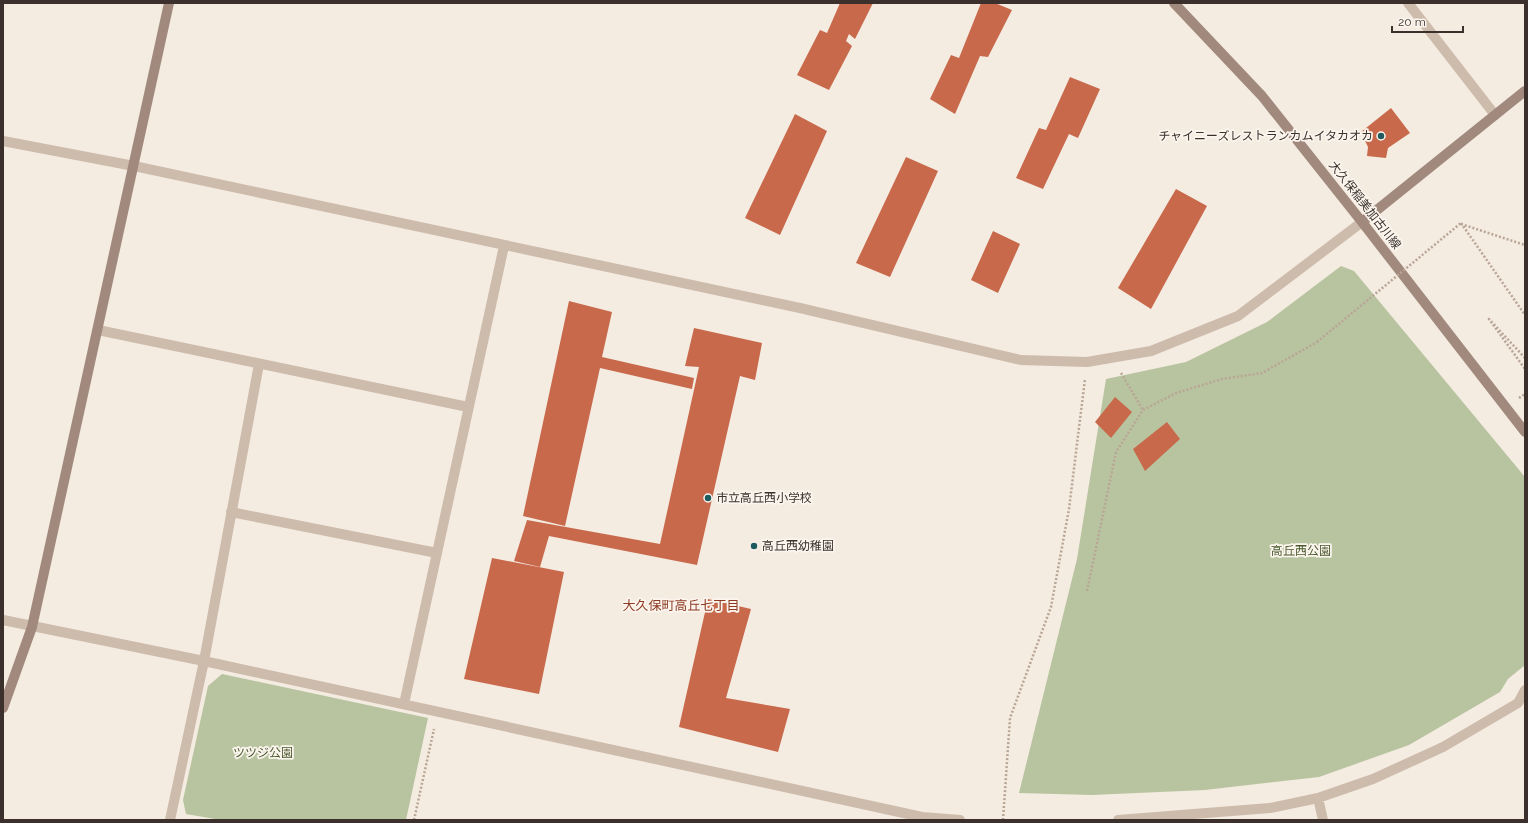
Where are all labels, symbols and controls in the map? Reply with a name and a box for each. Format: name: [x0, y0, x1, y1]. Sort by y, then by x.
scale bar: [1392, 8, 1463, 34]
text: 20 m: [1398, 15, 1426, 29]
place label: チャイニーズレストランカムイタカオカ: [1158, 129, 1373, 143]
marker: チャイニーズレストランカムイタカオカ: [1376, 131, 1386, 141]
street label: 大久保稲美加古川線: [1326, 158, 1404, 252]
place label: 市立高丘西小学校: [716, 491, 812, 505]
marker: 市立高丘西小学校: [703, 493, 713, 503]
place label: 高丘西幼稚園: [762, 539, 834, 553]
marker: 高丘西幼稚園: [749, 541, 759, 551]
park label: 高丘西公園: [1271, 544, 1331, 558]
district label: 大久保町高丘七丁目: [622, 598, 740, 613]
park label: ツツジ公園: [233, 746, 293, 760]

